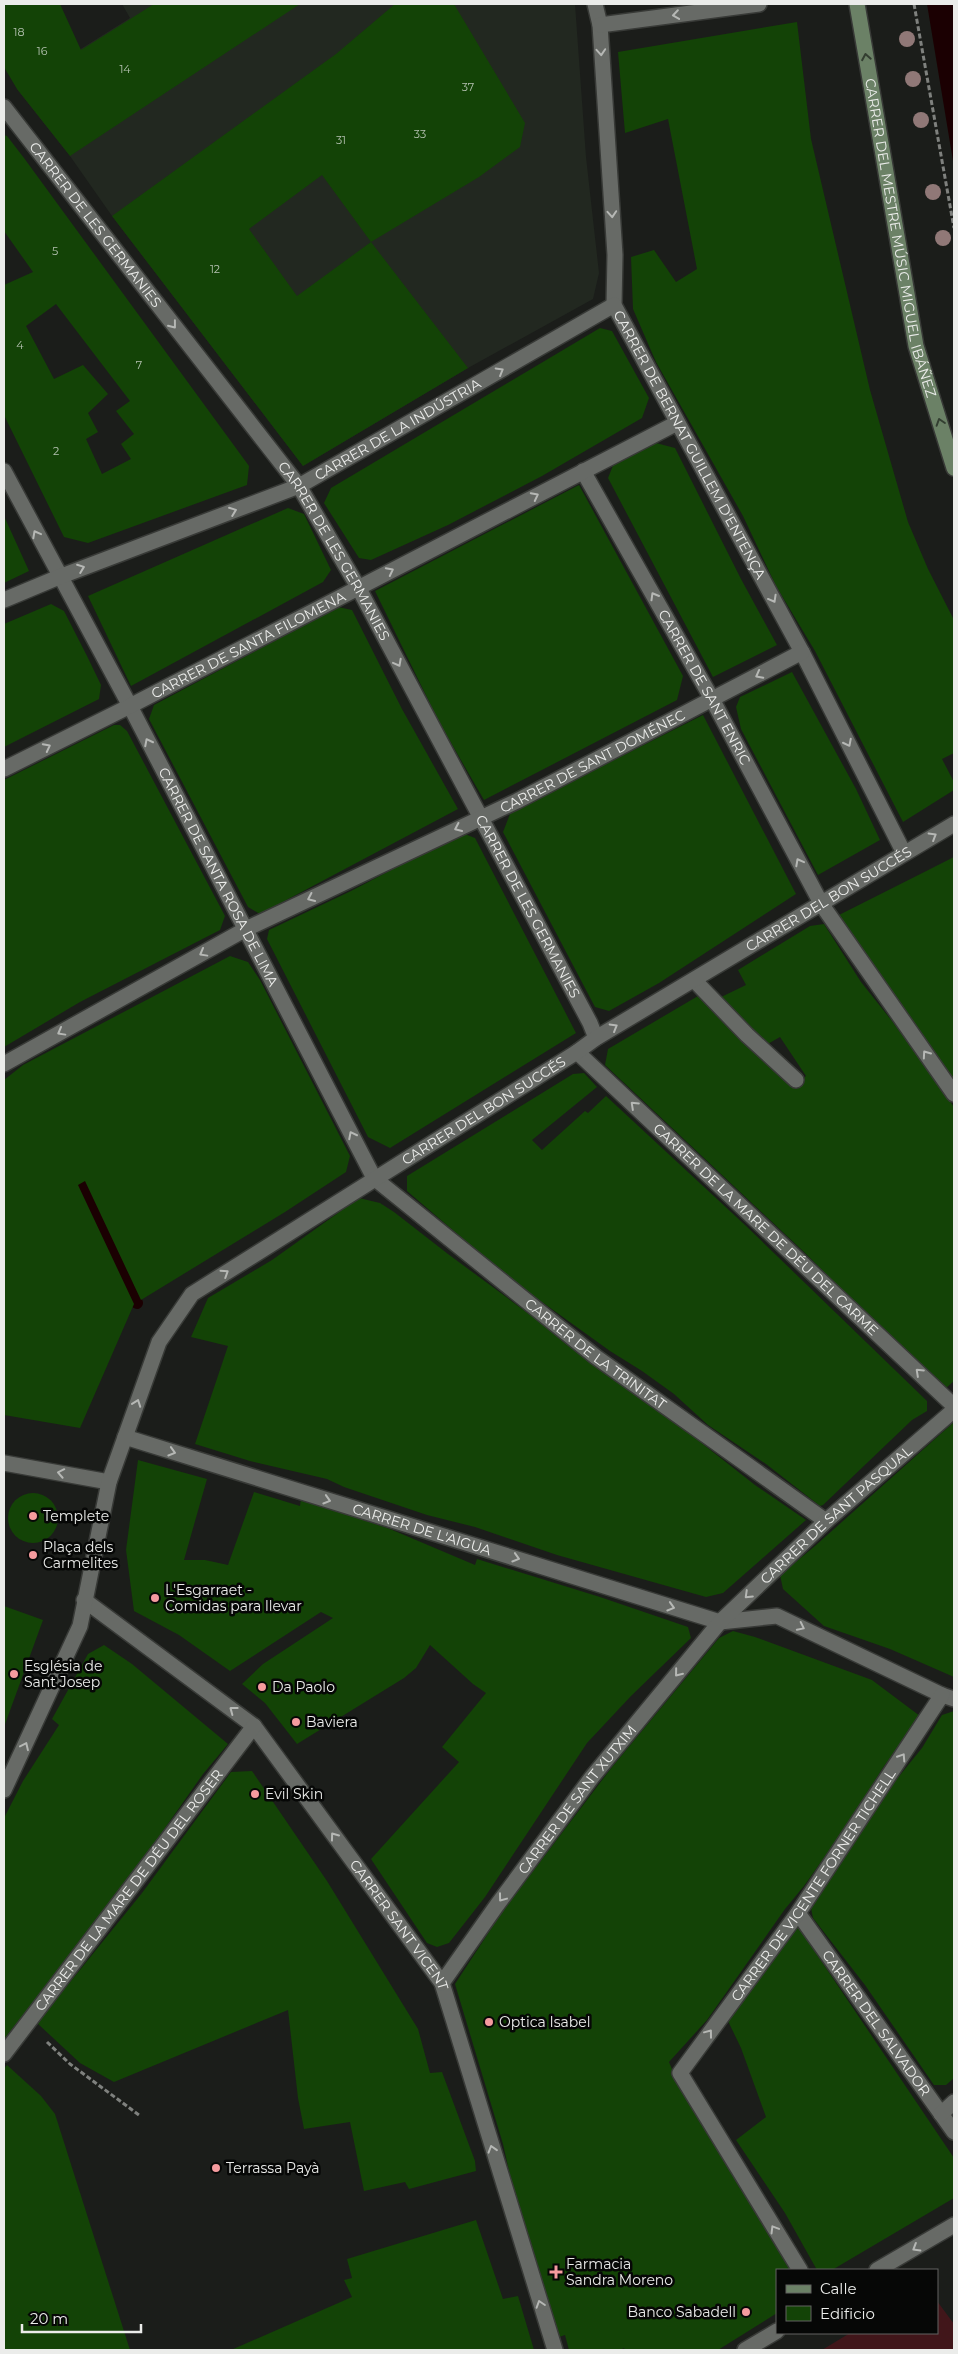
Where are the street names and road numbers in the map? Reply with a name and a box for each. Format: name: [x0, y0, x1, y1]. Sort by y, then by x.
street label: CARRER DEL MESTRE MÚSIC MIGUEL IBÁÑEZ: [861, 77, 940, 400]
street label: CARRER DE LES GERMANIES: [25, 138, 166, 311]
street label: CARRER DE BERNAT GUILLEM D'ENTENÇA: [610, 307, 770, 583]
street label: CARRER DE LA INDÚSTRIA: [311, 374, 485, 484]
street label: CARRER DE LES GERMANIES: [274, 458, 394, 644]
street label: CARRER DE SANTA FILOMENA: [148, 587, 349, 702]
street label: CARRER DE SANT ENRIC: [654, 606, 755, 768]
street label: CARRER DE SANT DOMÉNEC: [497, 706, 688, 817]
street label: CARRER DE SANTA ROSA DE LIMA: [154, 764, 283, 990]
street label: CARRER DE LES GERMANIES: [472, 812, 584, 1001]
street label: CARRER DEL BON SUCCÉS: [742, 842, 915, 955]
street label: CARRER DEL BON SUCCÉS: [398, 1052, 569, 1169]
street label: CARRER DE LA MARE DE DÉU DEL CARME: [650, 1119, 882, 1339]
street label: CARRER DE LA TRINITAT: [521, 1294, 670, 1413]
street label: CARRER DE SANT PASQUAL: [756, 1441, 916, 1588]
street label: CARRER DE L'AIGUA: [350, 1499, 494, 1560]
street label: CARRER DE SANT XUTXIM: [514, 1721, 640, 1878]
street label: CARRER DE VICENTE FORNER TICHELL: [727, 1765, 900, 2005]
street label: CARRER DE LA MARE DE DÉU DEL ROSER: [31, 1766, 227, 2015]
street label: CARRER SANT VICENT: [346, 1856, 453, 1992]
street label: CARRER DEL SALVADOR: [818, 1946, 934, 2099]

